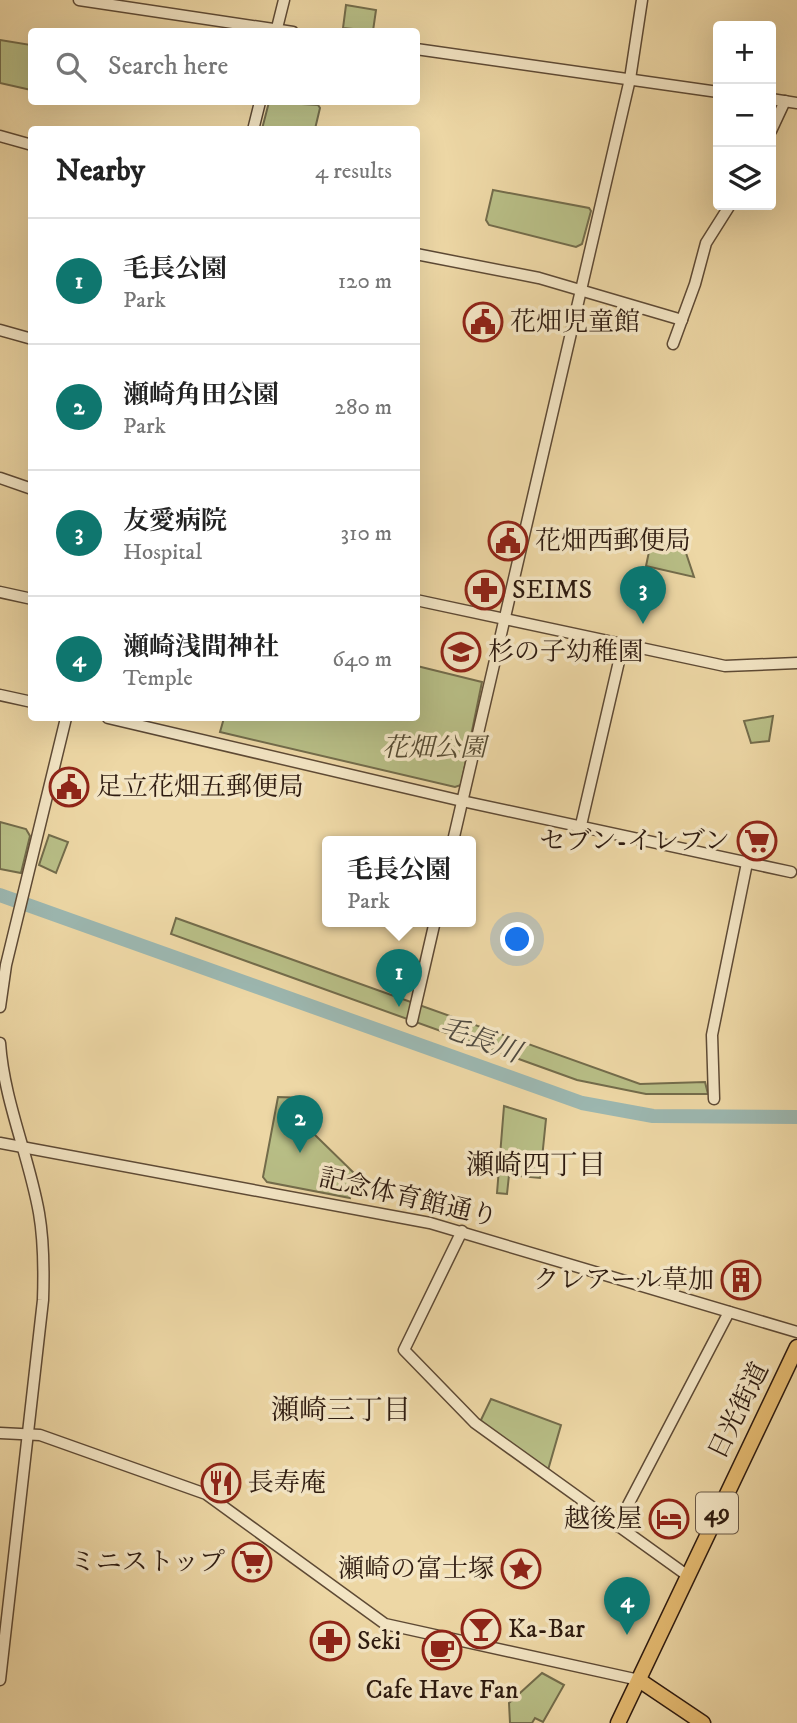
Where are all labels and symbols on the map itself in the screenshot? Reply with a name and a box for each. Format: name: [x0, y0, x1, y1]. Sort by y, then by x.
public building icon: 花畑児童館: [462, 301, 504, 343]
place label: 花畑児童館: [510, 306, 640, 339]
public building icon: 花畑西郵便局: [487, 520, 529, 562]
place label: 花畑西郵便局: [535, 525, 691, 558]
pin: 3: [620, 566, 666, 624]
pharmacy icon: SEIMS: [464, 569, 506, 611]
place label: SEIMS: [512, 574, 592, 607]
school or university icon: 杉の子幼稚園: [440, 631, 482, 673]
place label: 杉の子幼稚園: [488, 636, 644, 669]
park label: 花畑公園: [382, 732, 490, 765]
public building icon: 足立花畑五郵便局: [48, 766, 90, 808]
place label: 足立花畑五郵便局: [96, 771, 304, 804]
supermarket icon: セブン-イレブン: [736, 820, 778, 862]
place label: セブン-イレブン: [540, 825, 730, 858]
your location: [500, 922, 534, 956]
pin: 1: [376, 949, 422, 1007]
water label: 毛長川: [435, 1009, 528, 1072]
pin: 2: [277, 1095, 323, 1153]
district label: 瀬崎四丁目: [466, 1148, 606, 1183]
street label: 記念体育館通り: [316, 1161, 500, 1235]
building icon: クレアール草加: [720, 1259, 762, 1301]
place label: クレアール草加: [533, 1264, 714, 1297]
street label: 日光街道: [701, 1357, 777, 1465]
district label: 瀬崎三丁目: [271, 1393, 411, 1428]
restaurant icon: 長寿庵: [200, 1462, 242, 1504]
place label: 長寿庵: [248, 1467, 326, 1500]
road number: 49: [696, 1492, 738, 1534]
hotel icon: 越後屋: [648, 1498, 690, 1540]
place label: 越後屋: [564, 1503, 642, 1536]
supermarket icon: ミニストップ: [231, 1541, 273, 1583]
place label: ミニストップ: [70, 1546, 225, 1579]
place icon: 瀬崎の富士塚: [500, 1548, 542, 1590]
place label: 瀬崎の富士塚: [338, 1553, 494, 1586]
pin: 4: [604, 1577, 650, 1635]
bar icon: Ka-Bar: [460, 1608, 502, 1650]
place label: Ka-Bar: [508, 1613, 585, 1646]
pharmacy icon: Seki: [309, 1620, 351, 1662]
place label: Seki: [357, 1625, 401, 1658]
cafe icon: Cafe Have Fan: [421, 1629, 463, 1671]
place label: Cafe Have Fan: [365, 1674, 519, 1707]

